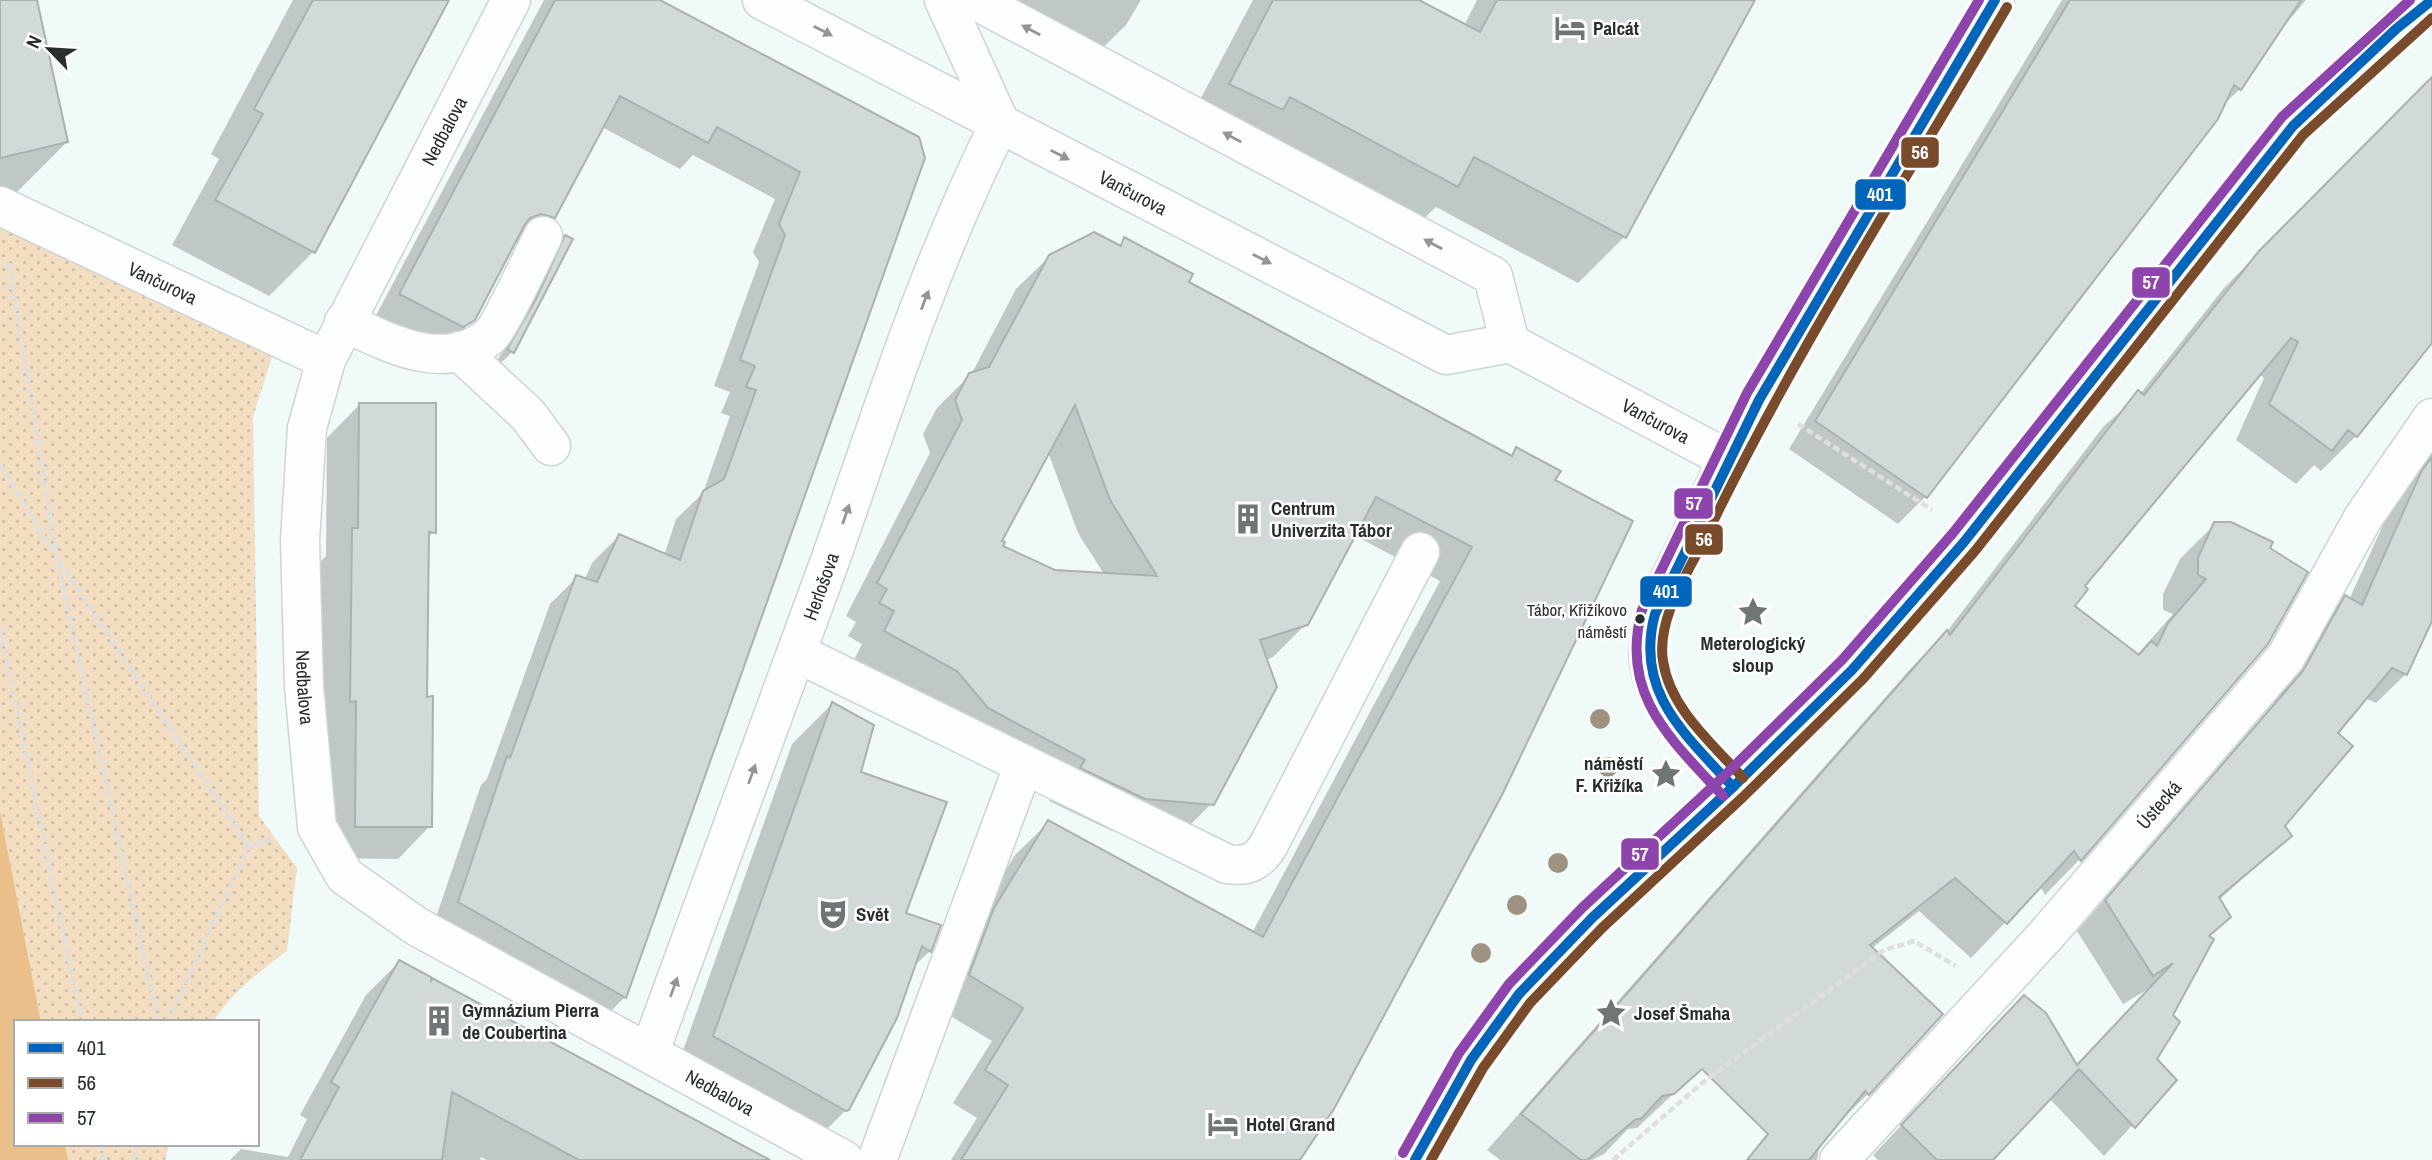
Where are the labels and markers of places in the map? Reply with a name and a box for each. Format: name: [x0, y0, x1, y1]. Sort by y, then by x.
hotel icon: Palcát: [1553, 11, 1587, 45]
place label: Palcát: [1593, 15, 1639, 41]
place label: Centrum Univerzita Tábor: [1271, 495, 1392, 543]
building icon: Centrum Univerzita Tábor: [1231, 502, 1265, 536]
place icon: Meterologický sloup: [1736, 595, 1770, 629]
place label: Tábor, Křižíkovo náměstí: [1527, 598, 1627, 643]
marker: Tábor, Křižíkovo náměstí: [1633, 612, 1647, 626]
place label: Meterologický sloup: [1701, 630, 1806, 678]
place label: náměstí F. Křižíka: [1575, 750, 1644, 798]
place icon: náměstí F. Křižíka: [1649, 757, 1683, 791]
theatre icon: Svět: [816, 897, 850, 931]
place label: Svět: [856, 901, 889, 927]
place icon: Josef Šmaha: [1594, 996, 1628, 1030]
place label: Gymnázium Pierra de Coubertina: [462, 997, 599, 1045]
place label: Josef Šmaha: [1634, 1000, 1730, 1026]
building icon: Gymnázium Pierra de Coubertina: [422, 1004, 456, 1038]
hotel icon: Hotel Grand: [1206, 1107, 1240, 1141]
place label: Hotel Grand: [1246, 1111, 1335, 1137]

